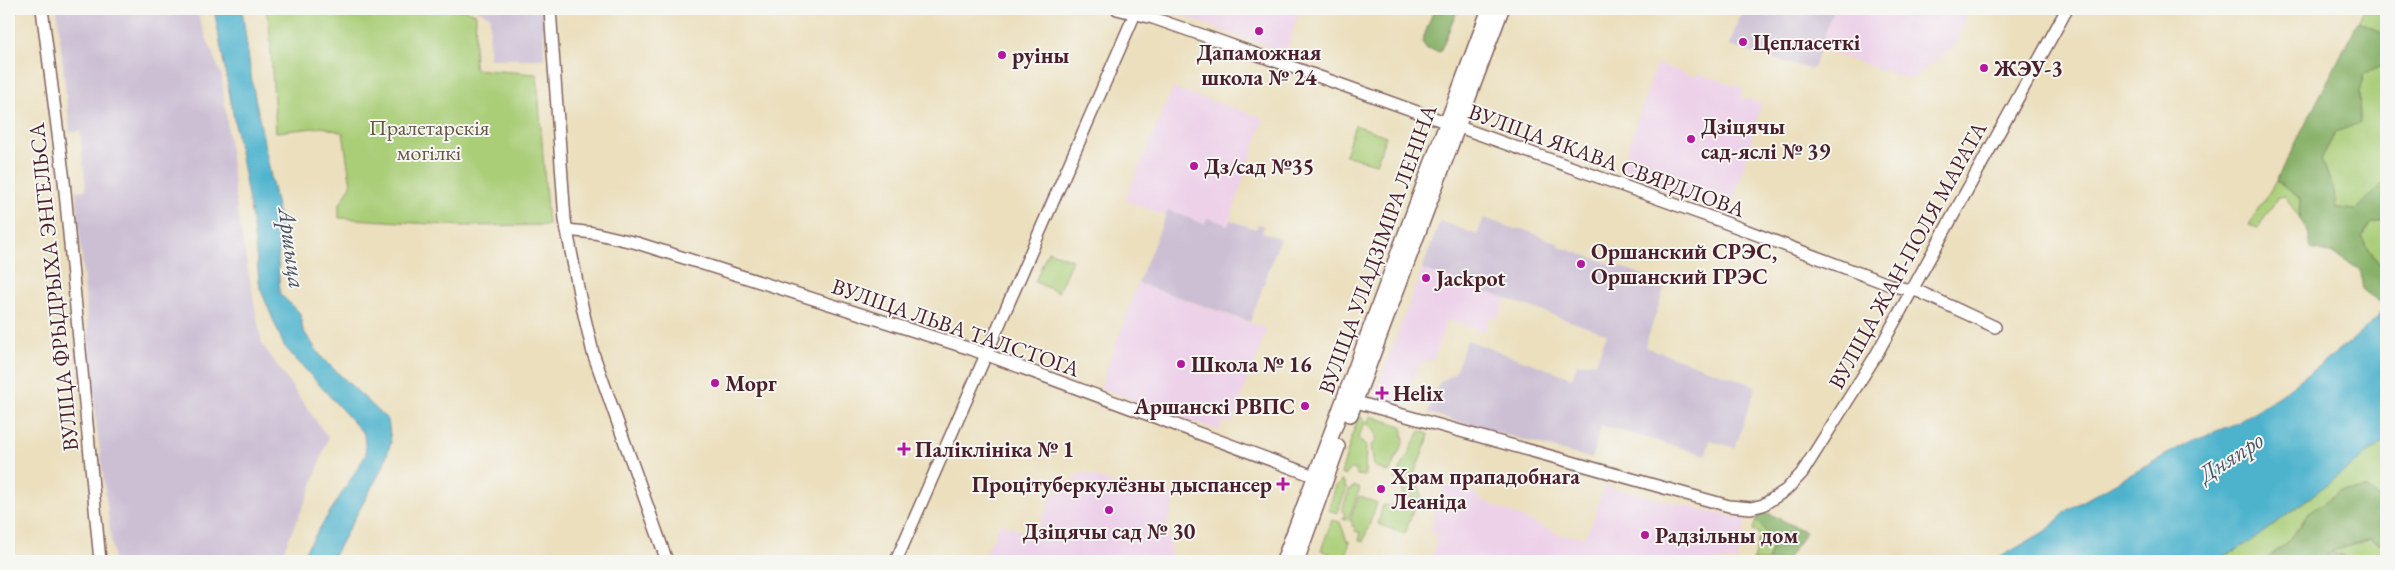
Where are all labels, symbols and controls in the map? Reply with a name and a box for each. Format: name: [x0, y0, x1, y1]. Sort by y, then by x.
marker: Дапаможная школа № 24: [1253, 25, 1265, 37]
place label: Цепласеткі: [1753, 28, 1861, 57]
marker: Цепласеткі: [1737, 36, 1749, 48]
place label: Дапаможная школа № 24: [1197, 38, 1322, 92]
place label: руіны: [1012, 41, 1070, 70]
marker: руіны: [996, 49, 1008, 61]
place label: ЖЭУ-3: [1993, 54, 2063, 83]
marker: ЖЭУ-3: [1978, 62, 1990, 74]
street label: ВУЛІЦА ЯКАВА СВЯРДЛОВА: [1465, 97, 1750, 224]
street label: ВУЛІЦА УЛАДЗІМІРА ЛЕНІНА: [1312, 100, 1444, 398]
place label: Дзіцячы сад-яслі № 39: [1701, 112, 1831, 166]
park label: Пралетарскія могілкі: [369, 113, 490, 167]
street label: ВУЛІЦА ЖАН-ПОЛЯ МАРАТА: [1822, 116, 1994, 394]
street label: ВУЛІЦА ФРЫДРЫХА ЭНГЕЛЬСА: [22, 121, 85, 453]
marker: Дзіцячы сад-яслі № 39: [1685, 133, 1697, 145]
place label: Дз/сад №35: [1204, 152, 1314, 181]
marker: Дз/сад №35: [1188, 160, 1200, 172]
water label: Аршыца: [271, 203, 314, 291]
place label: Оршанский СРЭС, Оршанский ГРЭС: [1591, 237, 1777, 291]
marker: Оршанский СРЭС, Оршанский ГРЭС: [1575, 258, 1587, 270]
place label: Jackpot: [1434, 264, 1506, 293]
street label: ВУЛІЦА ЛЬВА ТАЛСТОГА: [828, 271, 1084, 384]
marker: Jackpot: [1420, 272, 1432, 284]
place label: Школа № 16: [1191, 350, 1312, 379]
marker: Школа № 16: [1175, 358, 1187, 370]
place label: Морг: [725, 369, 777, 398]
marker: Морг: [709, 377, 721, 389]
place label: Helix: [1393, 379, 1444, 408]
marker: Helix: [1375, 386, 1389, 400]
place label: Аршанскі РВПС: [1133, 392, 1295, 421]
marker: Аршанскі РВПС: [1299, 400, 1311, 412]
water label: Дняпро: [2191, 424, 2269, 490]
place label: Паліклініка № 1: [915, 435, 1074, 464]
marker: Паліклініка № 1: [897, 442, 911, 456]
place label: Храм прападобнага Леаніда: [1390, 462, 1580, 516]
place label: Процітуберкулёзны дыспансер: [972, 470, 1272, 499]
marker: Процітуберкулёзны дыспансер: [1276, 477, 1290, 491]
marker: Храм прападобнага Леаніда: [1375, 483, 1387, 495]
marker: Дзіцячы сад № 30: [1103, 504, 1115, 516]
place label: Дзіцячы сад № 30: [1023, 517, 1196, 546]
place label: Радзільны дом: [1655, 521, 1798, 550]
marker: Радзільны дом: [1639, 529, 1651, 541]

